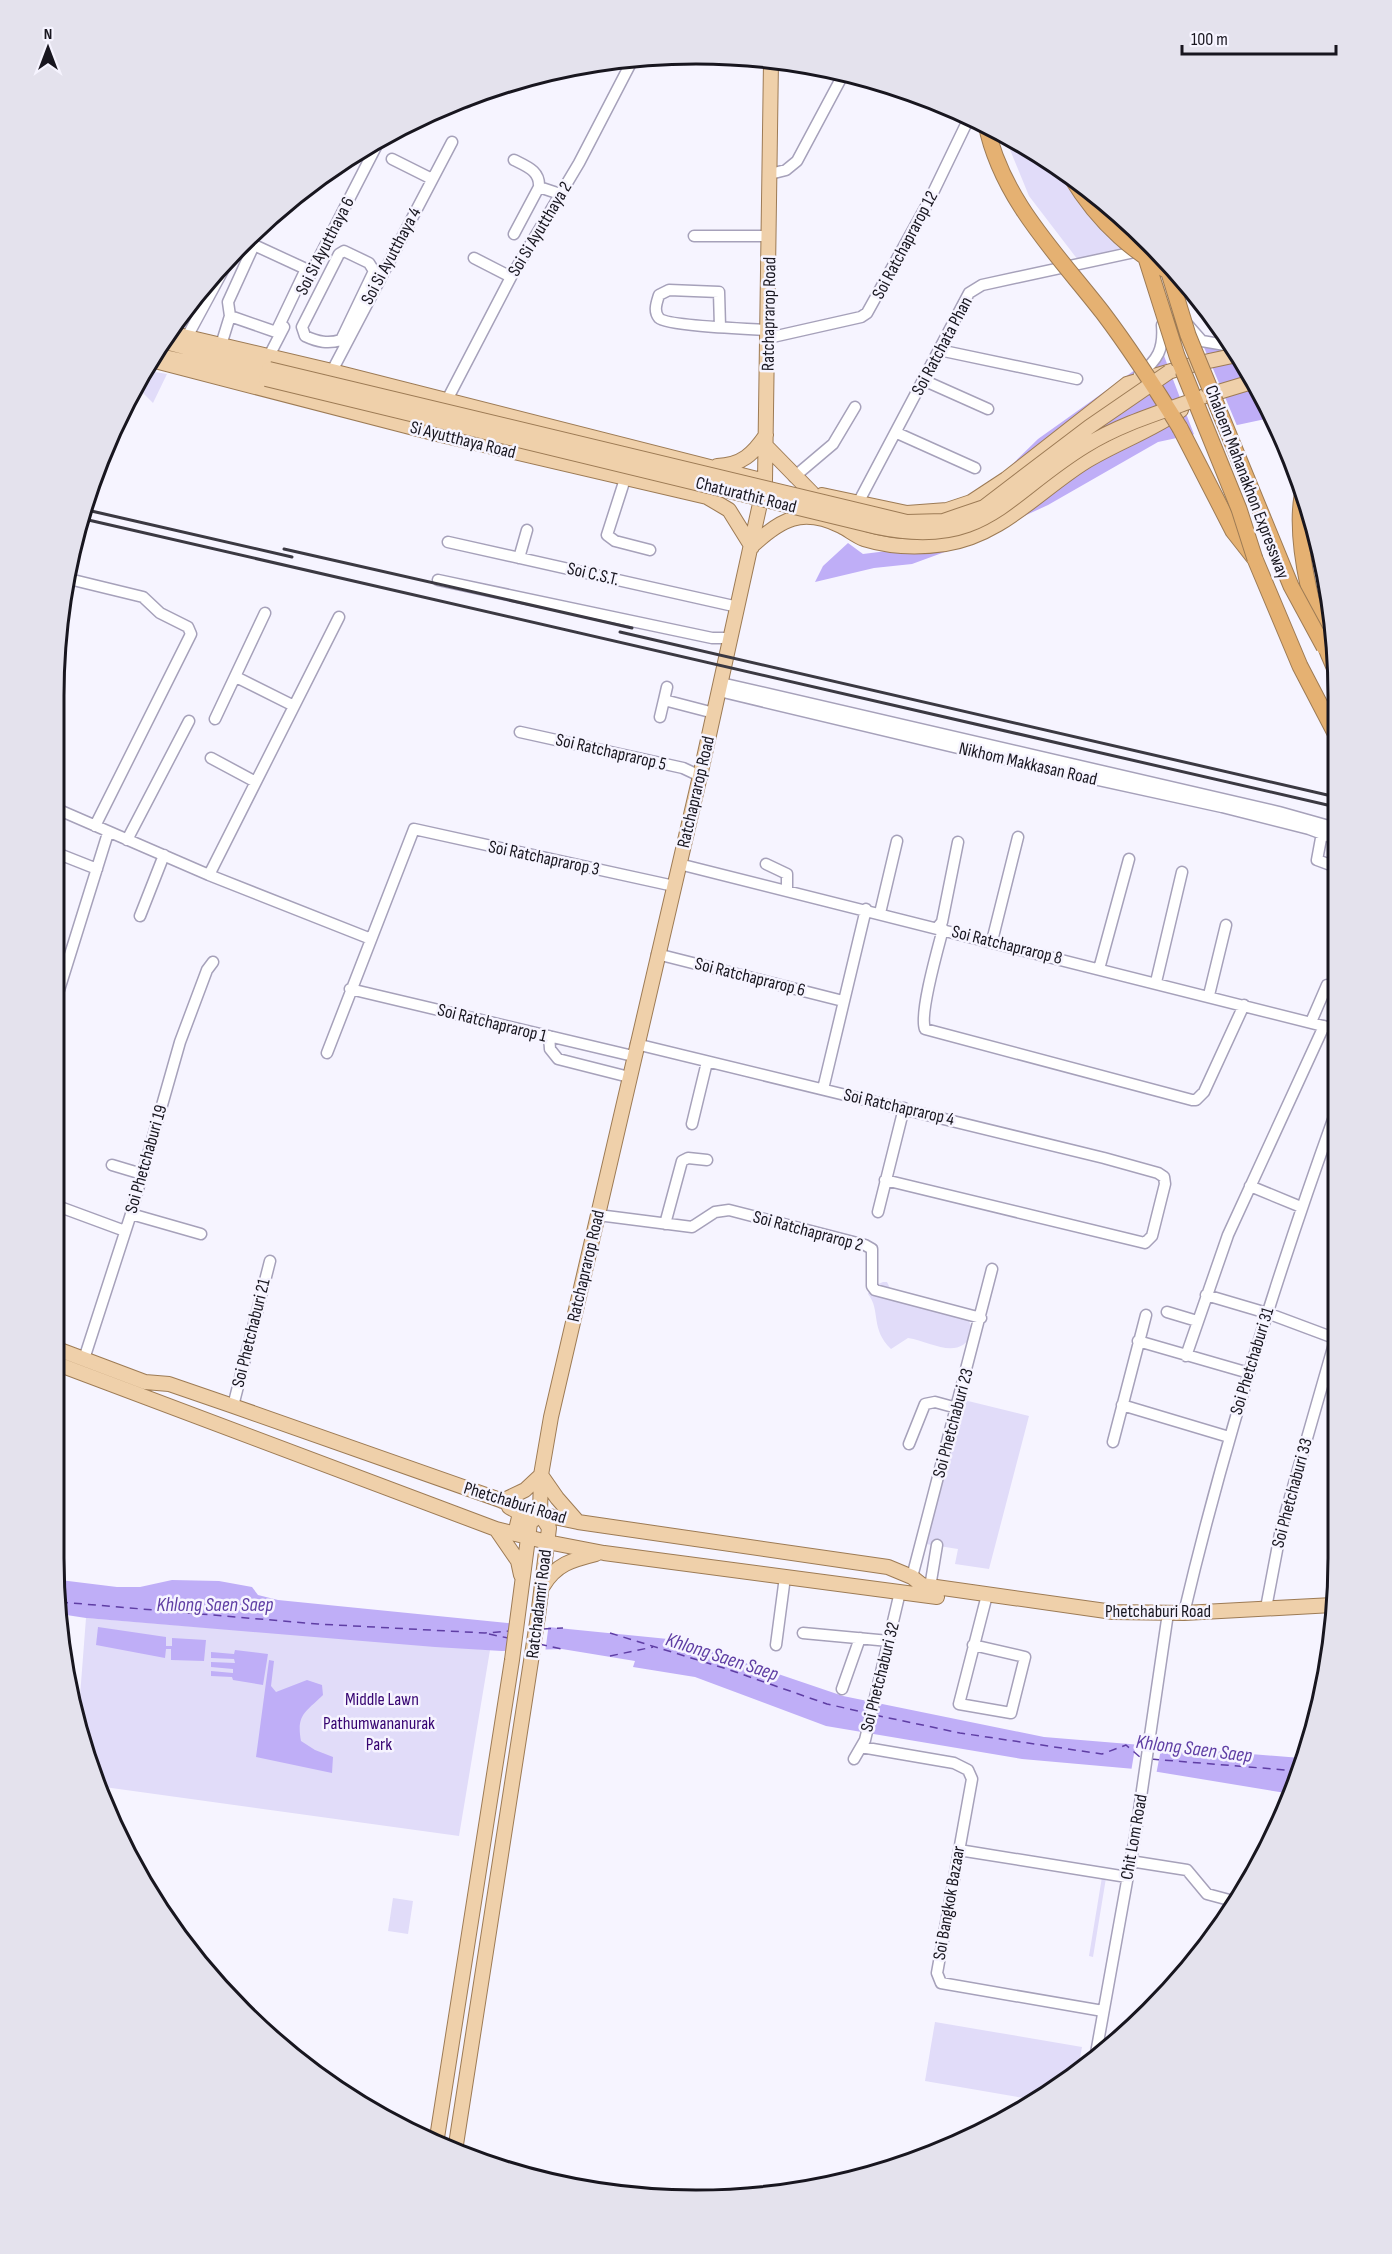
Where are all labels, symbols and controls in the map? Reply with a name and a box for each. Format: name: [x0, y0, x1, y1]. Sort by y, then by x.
north arrow: [18, 18, 78, 78]
scale bar: [1182, 18, 1336, 56]
text: N: [44, 25, 52, 44]
text: 100 m: [1191, 29, 1228, 50]
street label: Soi Si Ayutthaya 2: [504, 178, 576, 280]
street label: Soi Ratchaprarop 12: [868, 187, 942, 303]
street label: Soi Si Ayutthaya 6: [291, 193, 359, 298]
street label: Soi Si Ayutthaya 4: [357, 204, 426, 308]
street label: Ratchaprarop Road: [758, 257, 780, 371]
street label: Soi Ratchata Phan: [907, 293, 977, 399]
street label: Chaloem Mahanakhon Expressway: [1200, 382, 1294, 582]
street label: Si Ayutthaya Road: [408, 417, 518, 463]
street label: Chaturathit Road: [693, 472, 799, 518]
street label: Soi C.S.T.: [565, 558, 621, 590]
street label: Soi Ratchaprarop 5: [554, 729, 668, 775]
street label: Ratchaprarop Road: [673, 734, 719, 850]
street label: Nikhom Makkasan Road: [957, 738, 1099, 790]
street label: Soi Ratchaprarop 3: [487, 836, 601, 880]
street label: Soi Ratchaprarop 8: [949, 921, 1065, 969]
street label: Soi Ratchaprarop 6: [692, 953, 808, 1001]
street label: Soi Ratchaprarop 1: [435, 999, 549, 1047]
street label: Soi Ratchaprarop 4: [842, 1084, 957, 1130]
street label: Soi Phetchaburi 19: [121, 1102, 171, 1216]
street label: Soi Ratchaprarop 2: [751, 1206, 865, 1256]
street label: Ratchaprarop Road: [563, 1208, 609, 1324]
street label: Soi Phetchaburi 21: [227, 1276, 275, 1389]
street label: Soi Phetchaburi 31: [1226, 1304, 1279, 1417]
street label: Soi Phetchaburi 23: [928, 1366, 978, 1480]
street label: Soi Phetchaburi 33: [1267, 1436, 1317, 1550]
street label: Phetchaburi Road: [461, 1477, 569, 1529]
street label: Ratchadamri Road: [522, 1548, 556, 1660]
water label: Khlong Saen Saep: [157, 1593, 273, 1617]
street label: Phetchaburi Road: [1105, 1601, 1211, 1622]
street label: Soi Phetchaburi 32: [856, 1620, 904, 1734]
water label: Khlong Saen Saep: [663, 1628, 781, 1686]
park label: Middle Lawn: [345, 1689, 419, 1710]
park label: Pathumwananurak Park: [323, 1713, 435, 1755]
water label: Khlong Saen Saep: [1135, 1730, 1253, 1768]
street label: Chit Lom Road: [1116, 1793, 1152, 1881]
street label: Soi Bangkok Bazaar: [929, 1844, 969, 1962]

